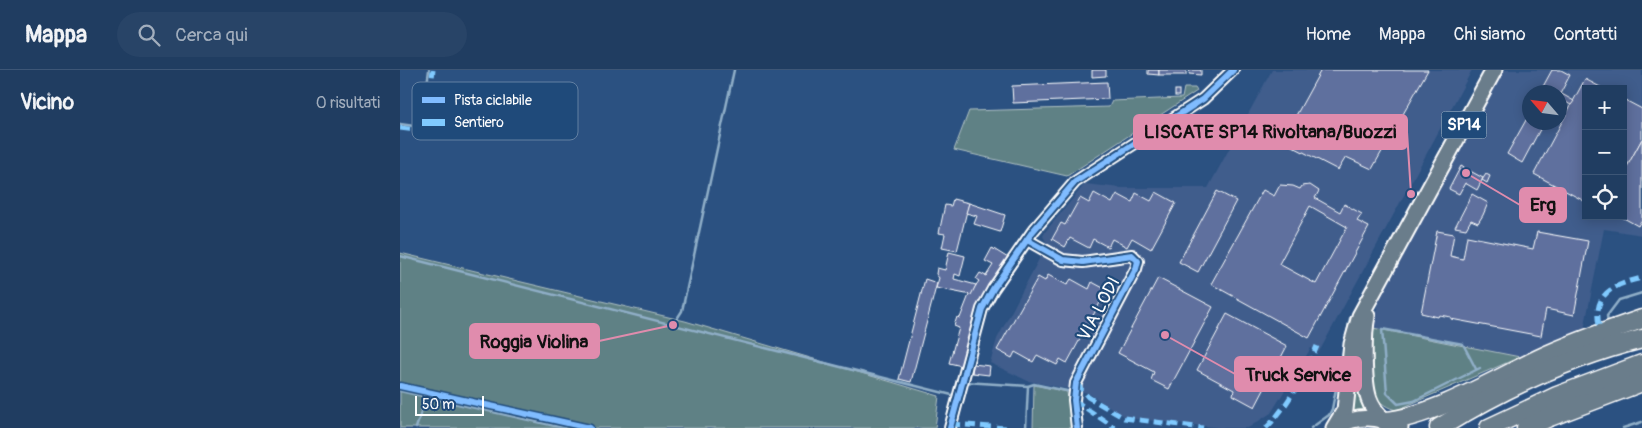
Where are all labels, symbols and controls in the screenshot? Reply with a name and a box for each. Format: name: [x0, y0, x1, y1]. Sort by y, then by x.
search box: [117, 12, 467, 57]
text: Mappa: [25, 20, 87, 49]
icon: search: [135, 21, 163, 49]
text: Cerca qui: [175, 23, 248, 47]
text: Home: [1305, 23, 1351, 46]
text: Mappa: [1379, 23, 1425, 46]
text: Chi siamo: [1453, 23, 1526, 46]
text: Contatti: [1554, 23, 1617, 46]
legend: [412, 82, 578, 140]
north arrow: [1522, 85, 1567, 130]
map controls: [1582, 85, 1627, 220]
button: +: [1582, 85, 1627, 130]
text: Vicino: [20, 89, 74, 116]
text: Pista ciclabile: [454, 92, 532, 109]
text: 0 risultati: [316, 93, 380, 113]
road number: SP14: [1442, 112, 1486, 138]
text: Sentiero: [454, 114, 504, 131]
callout: LISCATE SP14 Rivoltana/Buozzi: [1134, 115, 1407, 149]
text: LISCATE SP14 Rivoltana/Buozzi: [1144, 120, 1397, 144]
button: −: [1582, 130, 1627, 175]
button: locate: [1582, 175, 1627, 220]
callout: Erg: [1520, 188, 1566, 222]
text: Erg: [1530, 193, 1557, 217]
street label: VIA LODI: [1073, 273, 1125, 345]
callout: Roggia Violina: [470, 324, 599, 358]
text: Roggia Violina: [480, 330, 589, 354]
callout: Truck Service: [1235, 357, 1361, 391]
text: Truck Service: [1244, 363, 1352, 387]
scale bar: [415, 393, 484, 416]
text: 50 m: [422, 396, 455, 413]

